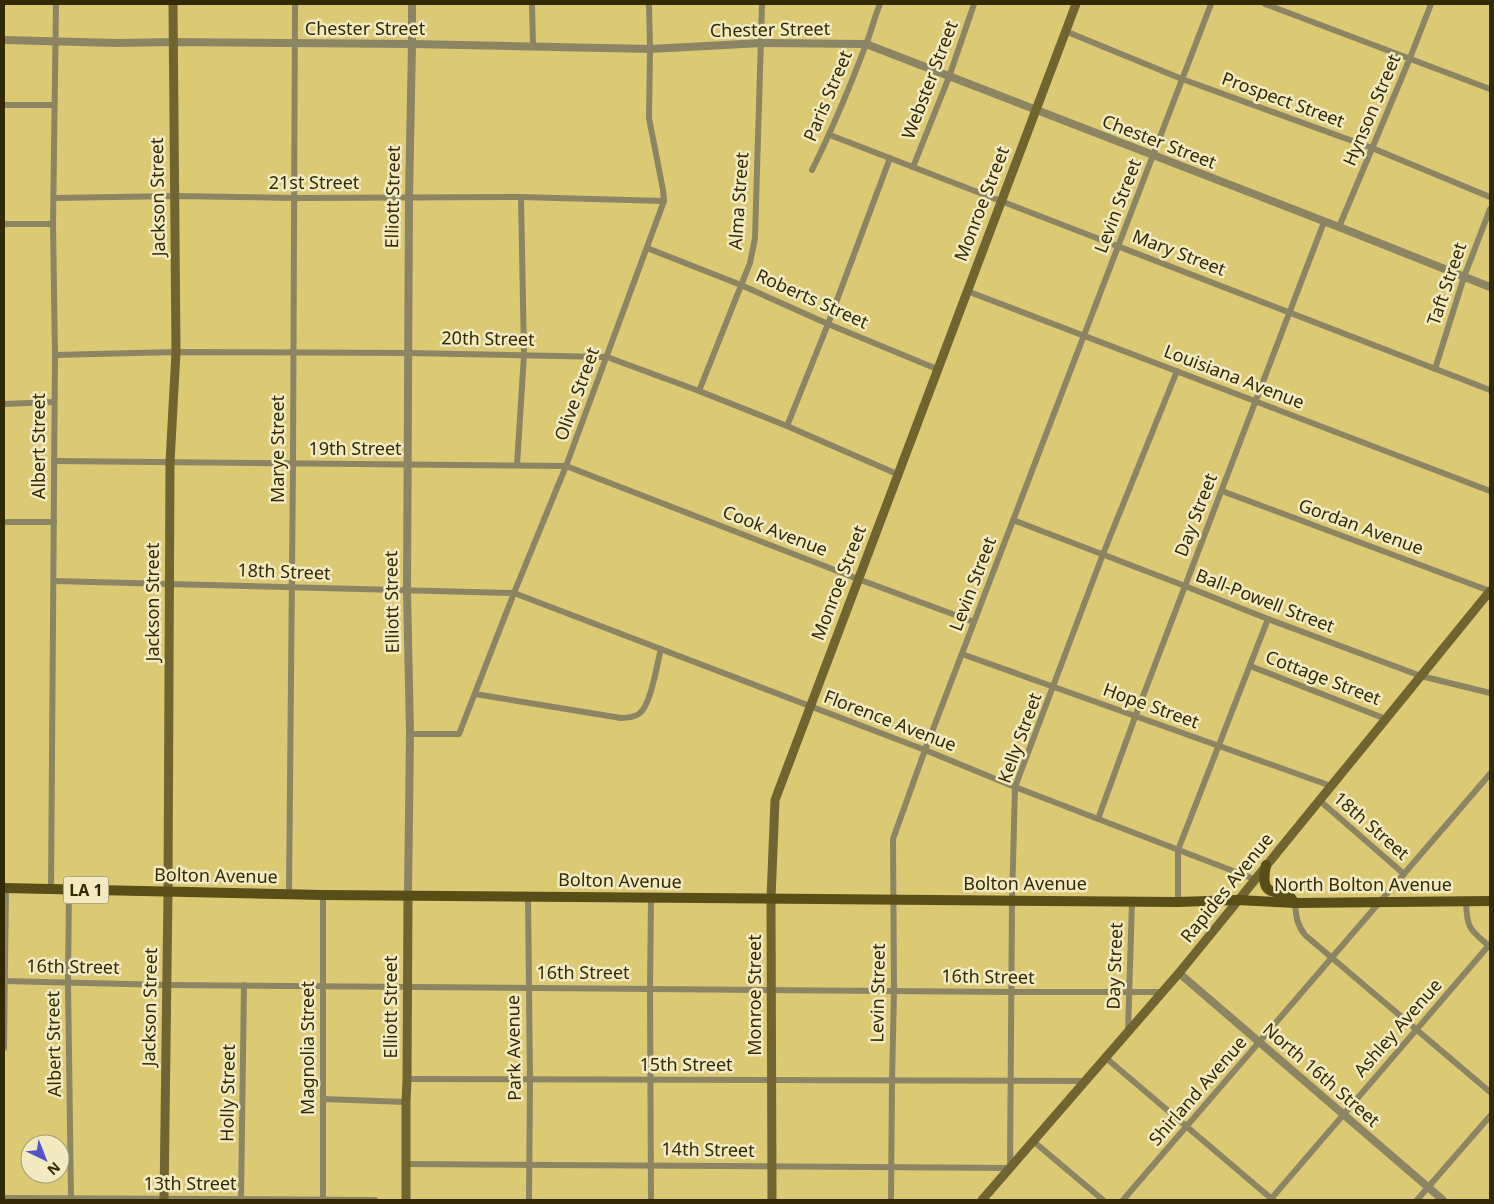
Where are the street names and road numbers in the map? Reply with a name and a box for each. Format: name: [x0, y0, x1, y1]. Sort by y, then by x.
street label: Chester Street: [305, 16, 426, 40]
street label: Chester Street: [710, 16, 831, 42]
street label: Webster Street: [895, 16, 963, 142]
street label: Paris Street: [797, 46, 857, 145]
street label: Hynson Street: [1337, 50, 1406, 169]
street label: Prospect Street: [1219, 66, 1348, 133]
street label: Chester Street: [1099, 108, 1220, 174]
street label: Jackson Street: [144, 137, 170, 259]
street label: Monroe Street: [948, 142, 1014, 265]
street label: Elliott Street: [379, 145, 405, 249]
street label: Alma Street: [723, 151, 753, 251]
street label: Levin Street: [1088, 155, 1146, 256]
street label: 21st Street: [269, 170, 360, 194]
street label: Mary Street: [1129, 223, 1230, 281]
street label: Taft Street: [1421, 239, 1472, 328]
street label: Roberts Street: [752, 263, 873, 334]
street label: 20th Street: [441, 325, 535, 351]
street label: Louisiana Avenue: [1161, 338, 1308, 414]
street label: Olive Street: [548, 343, 604, 444]
street label: Albert Street: [26, 392, 50, 499]
street label: Marye Street: [265, 394, 289, 503]
street label: 19th Street: [308, 436, 402, 460]
street label: Day Street: [1168, 469, 1222, 560]
street label: Gordan Avenue: [1296, 492, 1427, 560]
street label: Cook Avenue: [719, 499, 831, 561]
street label: Monroe Street: [805, 521, 871, 644]
street label: Levin Street: [943, 533, 1001, 634]
street label: Jackson Street: [140, 542, 164, 663]
street label: Elliott Street: [378, 550, 404, 654]
street label: 18th Street: [237, 557, 331, 585]
street label: Ball-Powell Street: [1193, 563, 1339, 638]
street label: Cottage Street: [1262, 644, 1385, 710]
street label: Hope Street: [1100, 677, 1203, 734]
street label: Florence Avenue: [821, 684, 960, 756]
street label: Kelly Street: [992, 689, 1047, 786]
street label: 18th Street: [1329, 786, 1415, 865]
street label: Rapides Avenue: [1175, 827, 1278, 947]
street label: Bolton Avenue: [154, 862, 278, 888]
street label: Bolton Avenue: [558, 867, 682, 893]
street label: Bolton Avenue: [963, 871, 1087, 895]
street label: North Bolton Avenue: [1274, 872, 1452, 896]
road number: LA 1: [64, 876, 108, 904]
street label: Day Street: [1100, 921, 1128, 1010]
street label: Monroe Street: [742, 934, 766, 1056]
street label: Levin Street: [864, 943, 890, 1043]
street label: Jackson Street: [136, 947, 162, 1069]
street label: 16th Street: [26, 953, 120, 979]
street label: Elliott Street: [378, 955, 402, 1058]
street label: 16th Street: [536, 960, 630, 984]
street label: 16th Street: [941, 963, 1035, 989]
street label: Ashley Avenue: [1348, 973, 1447, 1082]
street label: Magnolia Street: [295, 981, 319, 1115]
street label: Albert Street: [40, 990, 66, 1097]
street label: Park Avenue: [500, 995, 526, 1101]
street label: North 16th Street: [1258, 1017, 1386, 1132]
street label: Shirland Avenue: [1143, 1030, 1252, 1150]
street label: Holly Street: [214, 1043, 240, 1142]
street label: 15th Street: [639, 1052, 733, 1076]
street label: 14th Street: [661, 1136, 755, 1162]
street label: 13th Street: [143, 1171, 237, 1195]

